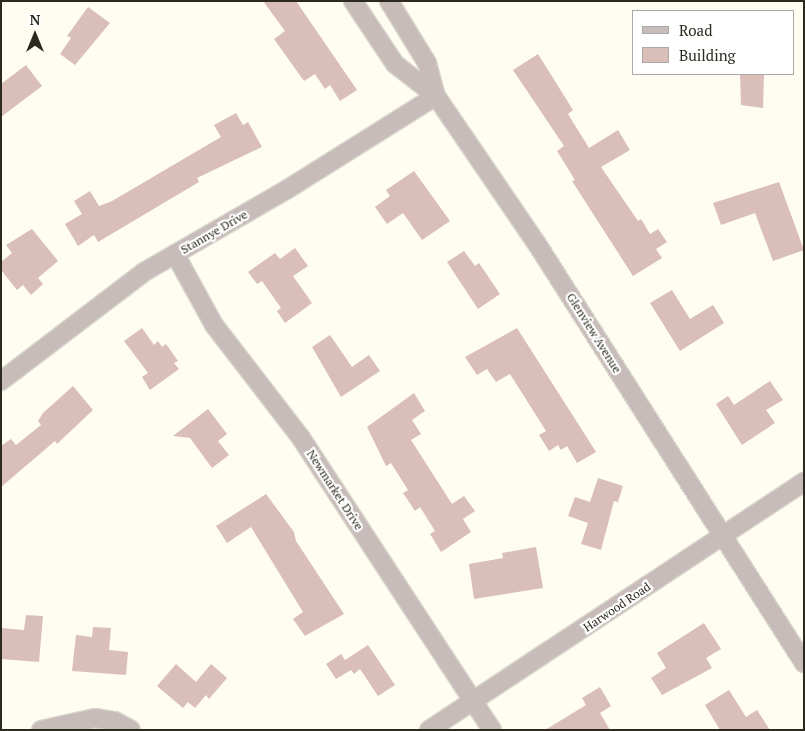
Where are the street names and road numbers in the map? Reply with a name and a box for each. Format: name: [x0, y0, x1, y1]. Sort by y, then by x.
street label: Stannye Drive: [178, 207, 250, 257]
street label: Glenview Avenue: [564, 290, 624, 376]
street label: Newmarket Drive: [304, 447, 366, 533]
street label: Harwood Road: [581, 579, 653, 635]

